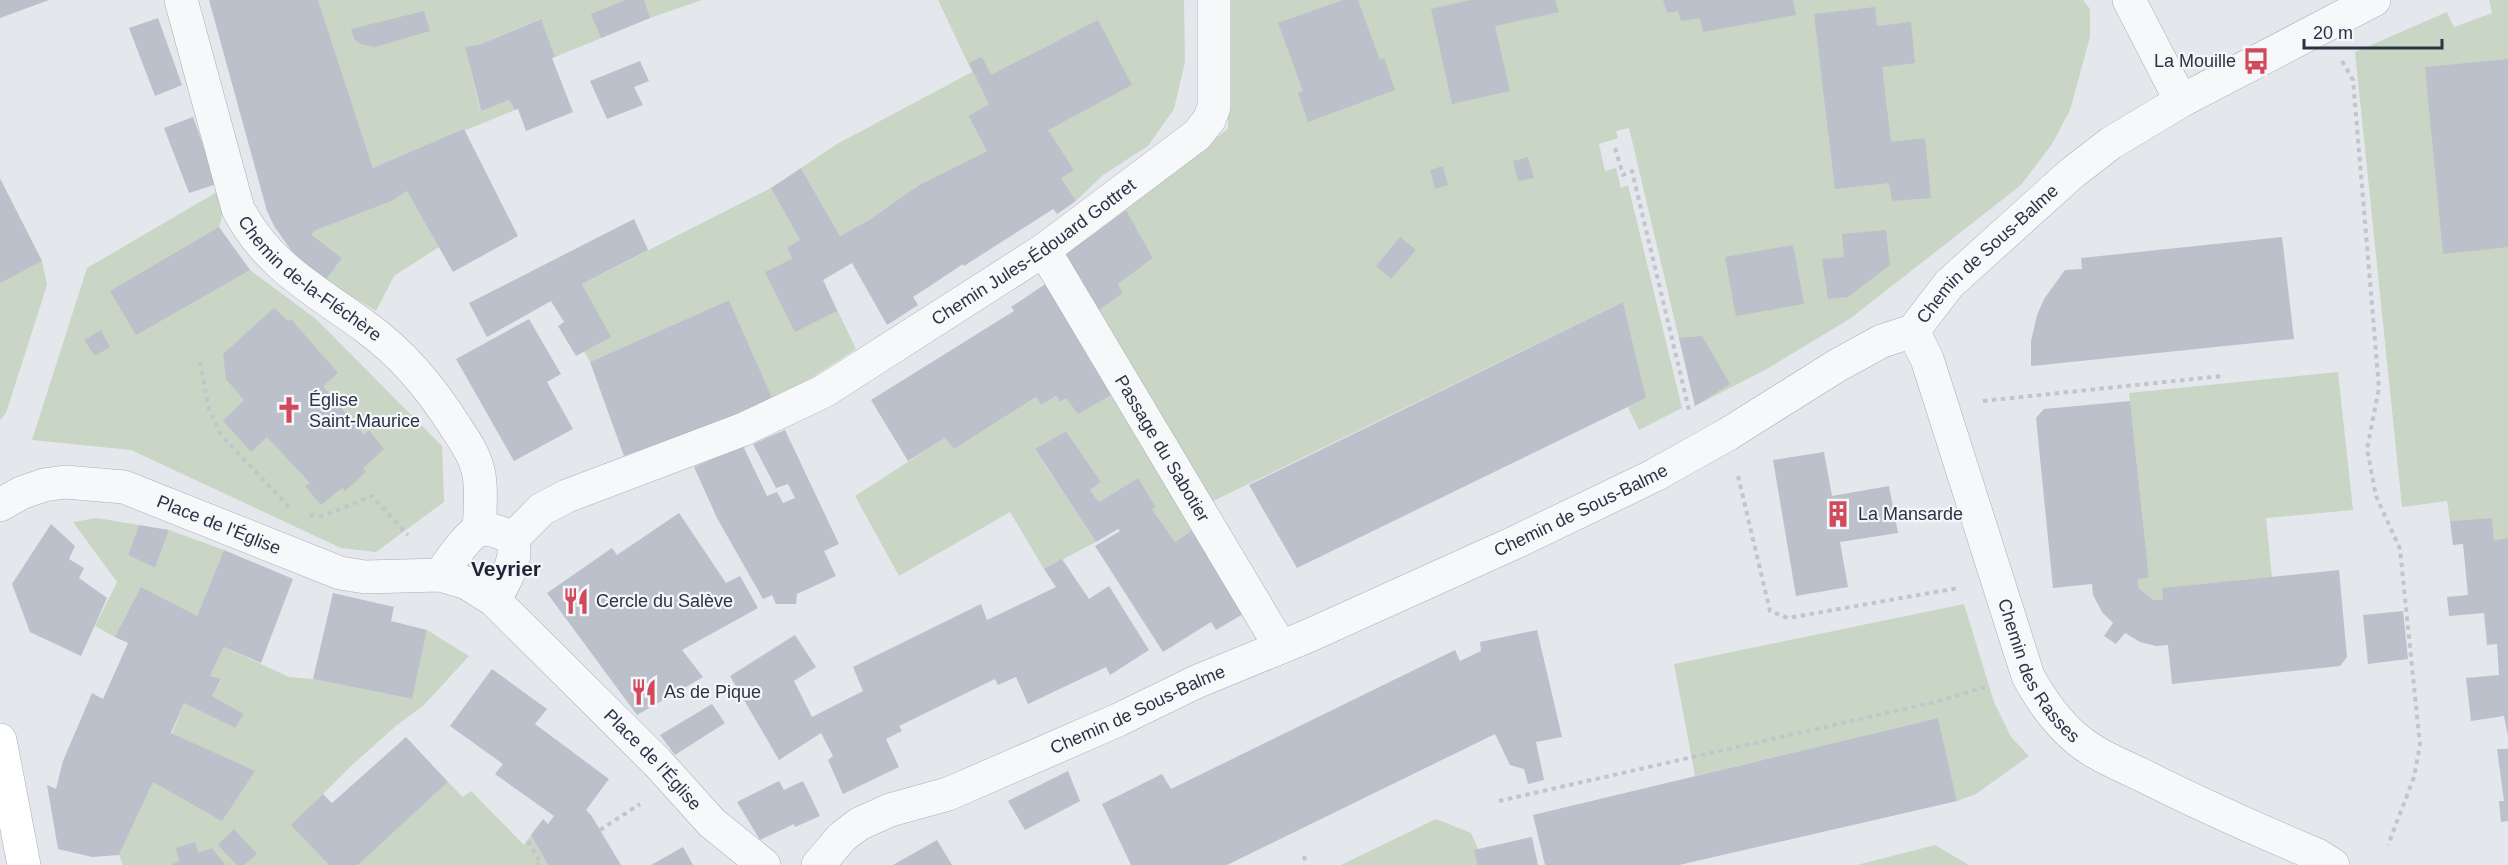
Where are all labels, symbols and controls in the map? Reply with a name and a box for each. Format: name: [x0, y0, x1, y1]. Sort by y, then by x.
scale bar: [2304, 12, 2442, 50]
text: 20 m: [2313, 23, 2353, 43]
bus stop icon: La Mouille: [2241, 46, 2271, 76]
place label: La Mouille: [2154, 51, 2236, 71]
street label: Chemin Jules-Édouard Gottret: [928, 175, 1139, 329]
street label: Chemin de Sous-Balme: [1913, 181, 2062, 327]
street label: Chemin de-la-Fléchère: [234, 212, 385, 345]
street label: Passage du Sabotier: [1111, 371, 1214, 525]
place label: Église Saint-Maurice: [309, 390, 420, 431]
church icon: Église Saint-Maurice: [274, 395, 304, 425]
street label: Chemin de Sous-Balme: [1491, 460, 1671, 561]
street label: Place de l'Église: [154, 491, 284, 558]
building icon: La Mansarde: [1823, 499, 1853, 529]
place label: La Mansarde: [1858, 504, 1963, 524]
district label: Veyrier: [471, 557, 541, 580]
restaurant icon: Cercle du Salève: [561, 586, 591, 616]
place label: Cercle du Salève: [596, 591, 733, 611]
street label: Chemin des Rasses: [1994, 596, 2084, 747]
street label: Chemin de Sous-Balme: [1047, 661, 1228, 758]
restaurant icon: As de Pique: [629, 677, 659, 707]
place label: As de Pique: [664, 682, 761, 702]
street label: Place de l'Église: [600, 705, 705, 814]

